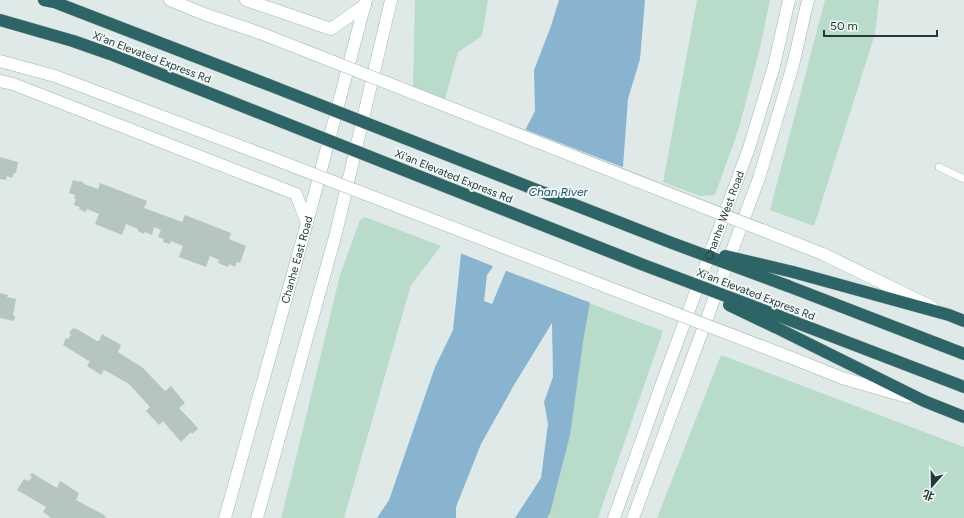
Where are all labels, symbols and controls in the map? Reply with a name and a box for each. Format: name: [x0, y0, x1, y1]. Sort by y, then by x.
scale bar: [824, 12, 937, 38]
text: 50 m: [830, 19, 858, 33]
street label: Xi'an Elevated Express Rd: [91, 29, 213, 86]
street label: Xi'an Elevated Express Rd: [393, 147, 514, 206]
street label: Chanhe West Road: [702, 169, 747, 262]
water label: Chan River: [528, 185, 588, 199]
street label: Chanhe East Road: [279, 215, 316, 305]
street label: Xi'an Elevated Express Rd: [695, 266, 817, 323]
north arrow: [912, 466, 952, 506]
text: 北: [921, 487, 936, 503]

